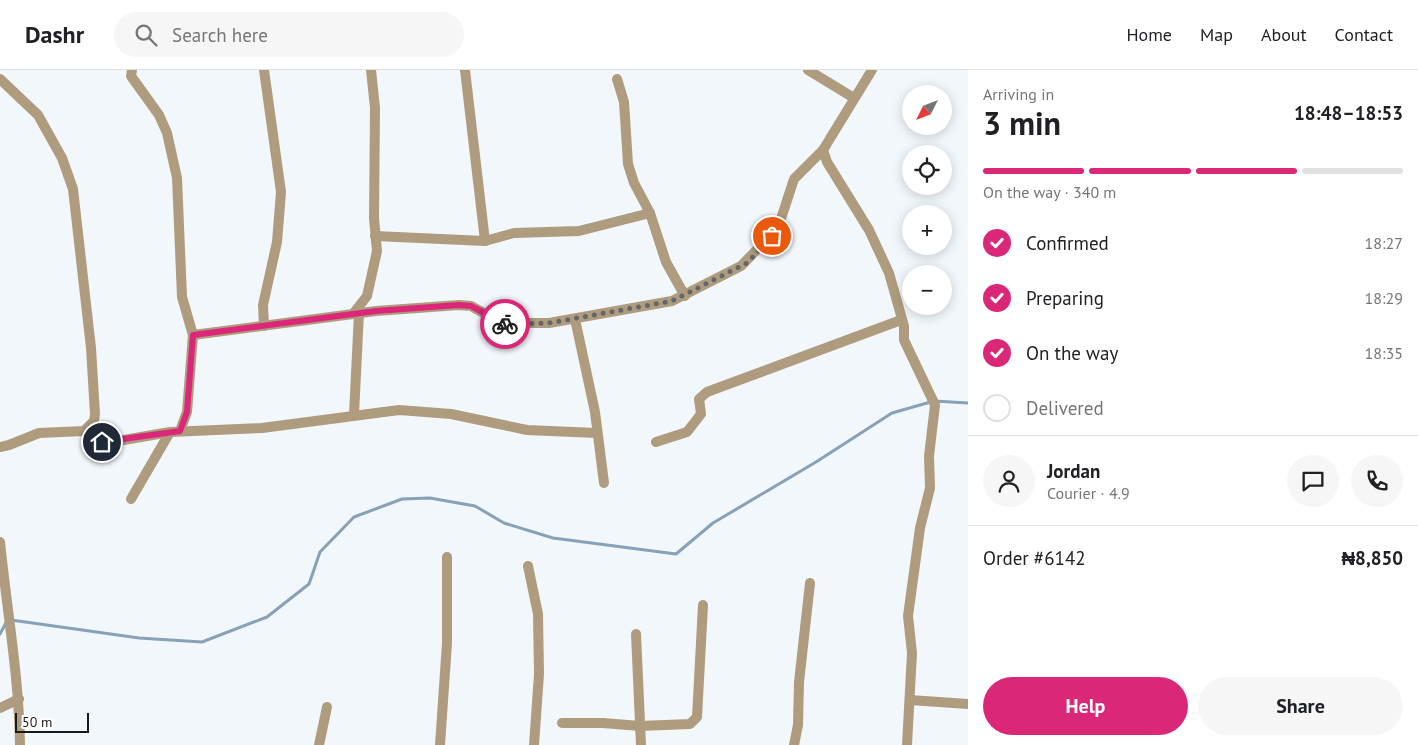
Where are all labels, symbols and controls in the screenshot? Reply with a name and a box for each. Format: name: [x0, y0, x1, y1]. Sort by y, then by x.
search box: [114, 12, 464, 57]
text: Dashr: [25, 19, 84, 50]
icon: search: [132, 21, 160, 49]
text: Search here: [172, 23, 268, 47]
text: Home: [1126, 23, 1172, 46]
text: Map: [1200, 23, 1233, 46]
text: About: [1261, 23, 1307, 46]
text: Contact: [1335, 23, 1393, 46]
text: Arriving in: [983, 84, 1054, 104]
north arrow: [902, 85, 952, 135]
map controls: [902, 85, 952, 315]
text: 18:48–18:53: [1294, 101, 1403, 125]
text: 3 min: [983, 102, 1061, 144]
button: locate: [902, 145, 952, 195]
text: On the way · 340 m: [983, 182, 1116, 202]
button: +: [902, 205, 952, 255]
pin: [751, 215, 793, 257]
icon: bag: [758, 222, 786, 250]
icon: check: [983, 229, 1011, 257]
text: Confirmed: [1026, 231, 1109, 255]
text: 18:27: [1365, 233, 1403, 253]
button: −: [902, 265, 952, 315]
icon: check: [983, 284, 1011, 312]
text: Preparing: [1026, 286, 1104, 310]
text: 18:29: [1365, 288, 1403, 308]
courier: [480, 299, 530, 349]
icon: bike: [491, 310, 519, 338]
icon: check: [983, 339, 1011, 367]
text: On the way: [1026, 341, 1118, 365]
text: 18:35: [1365, 343, 1403, 363]
text: Delivered: [1026, 396, 1104, 420]
pin: [81, 421, 123, 463]
icon: home: [88, 428, 116, 456]
button: person: [983, 455, 1035, 507]
button: chat: [1287, 455, 1339, 507]
button: phone: [1351, 455, 1403, 507]
text: Jordan: [1047, 459, 1100, 483]
text: Courier · 4.9: [1047, 483, 1130, 503]
text: Order #6142: [983, 546, 1086, 570]
text: ₦8,850: [1341, 546, 1403, 570]
button: Help: [983, 677, 1188, 735]
button: Share: [1198, 677, 1403, 735]
scale bar: [15, 710, 89, 733]
text: 50 m: [22, 713, 52, 731]

